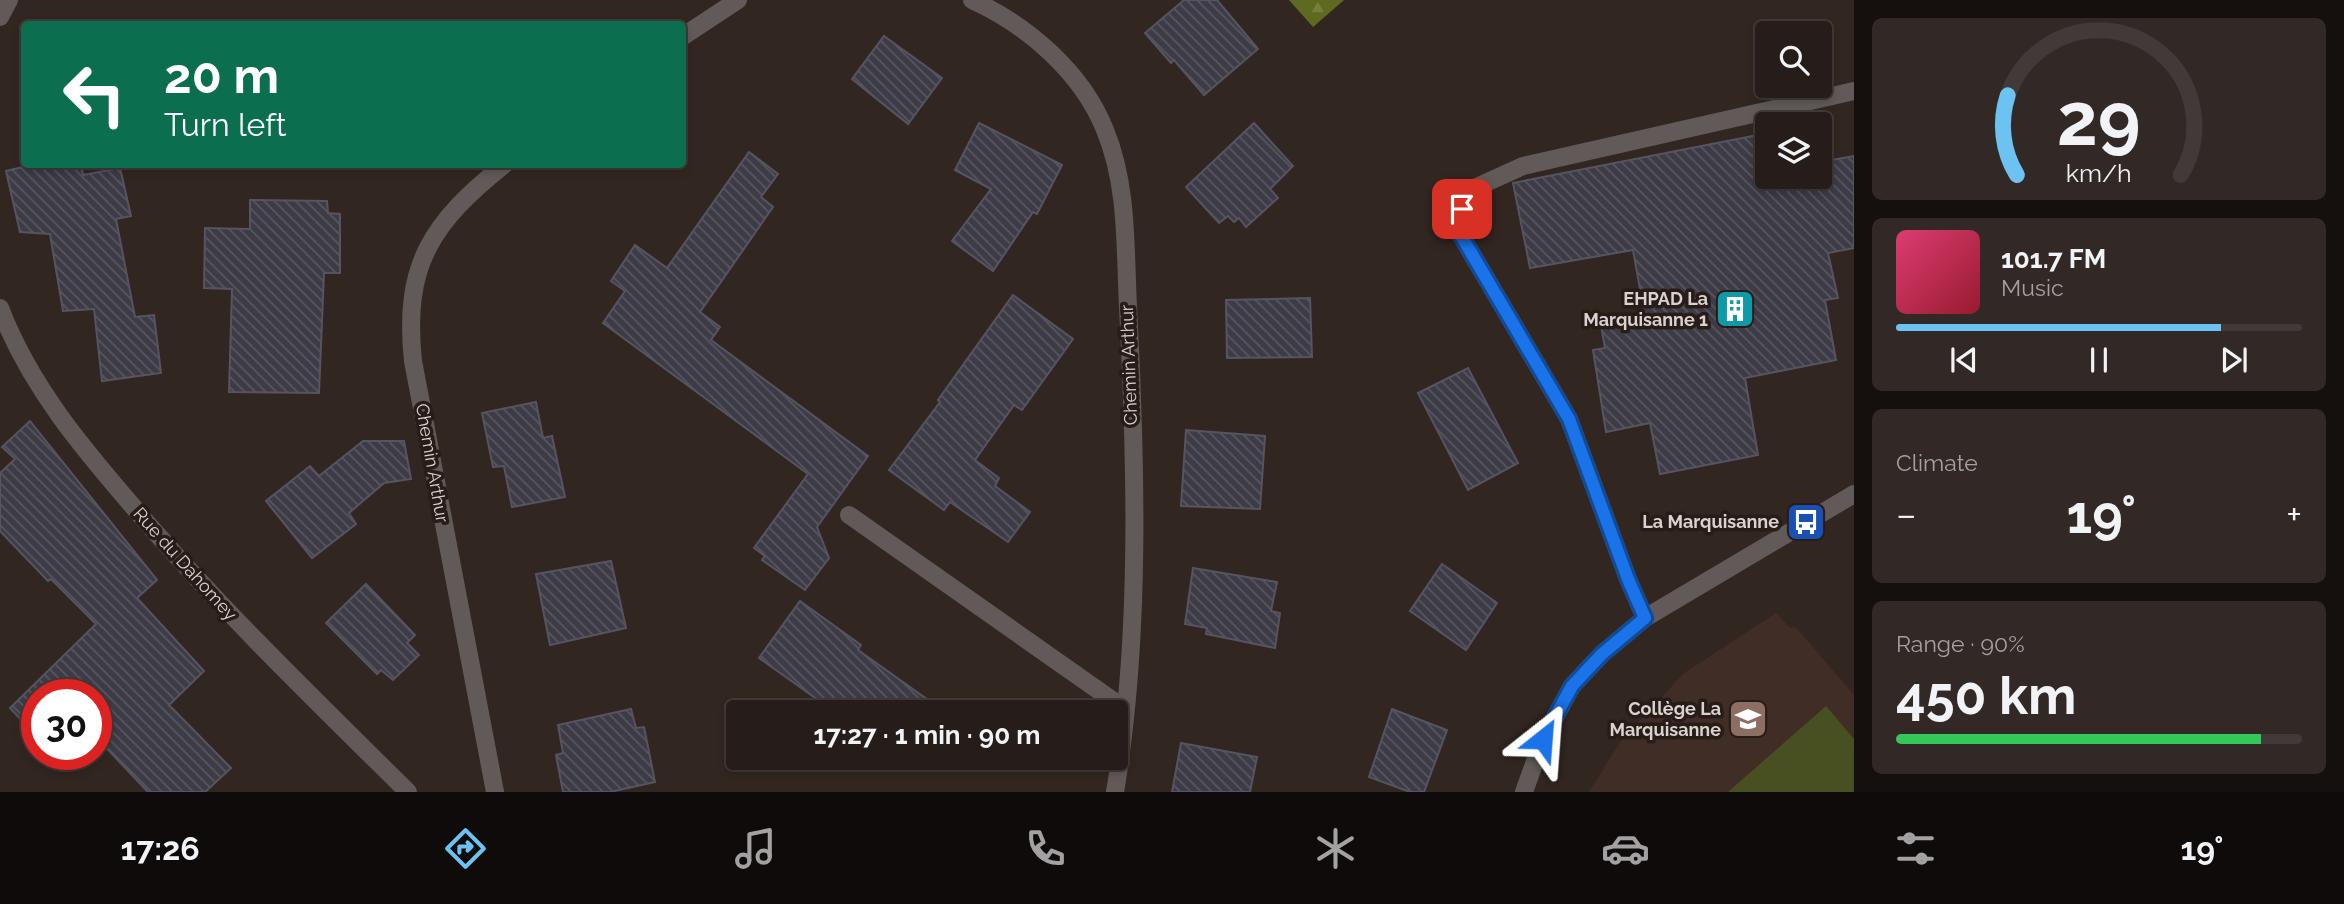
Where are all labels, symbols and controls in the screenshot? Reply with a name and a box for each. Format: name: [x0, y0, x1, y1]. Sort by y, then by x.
map controls: [1755, 21, 1832, 189]
button: search: [1755, 21, 1832, 98]
text: 20 m: [164, 47, 279, 104]
icon: left: [49, 49, 140, 140]
text: 29: [2057, 77, 2141, 162]
text: Turn left: [164, 106, 286, 143]
button: layers: [1755, 112, 1832, 189]
text: km/h: [2066, 158, 2132, 188]
pin: [1432, 179, 1492, 239]
icon: arrive: [1443, 190, 1481, 228]
text: 101.7 FM: [2001, 244, 2106, 274]
text: Music: [2001, 274, 2064, 301]
place label: EHPAD La Marquisanne 1: [1583, 288, 1708, 330]
building icon: EHPAD La Marquisanne 1: [1714, 288, 1756, 330]
street label: Chemin Arthur: [1116, 304, 1141, 426]
icon: previous: [1945, 341, 1983, 379]
icon: pause: [2080, 341, 2118, 379]
icon: next: [2215, 341, 2253, 379]
street label: Chemin Arthur: [412, 402, 453, 525]
text: Climate: [1896, 449, 1978, 476]
text: 19°: [2067, 484, 2136, 545]
text: −: [1896, 492, 1916, 537]
text: +: [2286, 492, 2302, 537]
bus stop icon: La Marquisanne: [1785, 501, 1827, 543]
street label: Rue du Dahomey: [129, 503, 242, 625]
place label: La Marquisanne: [1642, 511, 1779, 532]
text: Range · 90%: [1896, 630, 2025, 657]
text: 450 km: [1896, 665, 2076, 726]
speed limit sign: 30: [21, 679, 112, 770]
place label: Collège La Marquisanne: [1609, 698, 1721, 740]
school or university icon: Collège La Marquisanne: [1727, 698, 1769, 740]
position arrow: [1506, 702, 1580, 776]
text: 17:27 · 1 min · 90 m: [813, 720, 1041, 750]
icon: directions: [441, 824, 490, 873]
icon: music: [731, 824, 780, 873]
icon: phone: [1021, 824, 1070, 873]
icon: climate: [1311, 824, 1360, 873]
icon: car: [1601, 824, 1650, 873]
icon: filters: [1891, 824, 1940, 873]
text: 17:26: [120, 830, 200, 867]
text: 19°: [2181, 830, 2223, 867]

